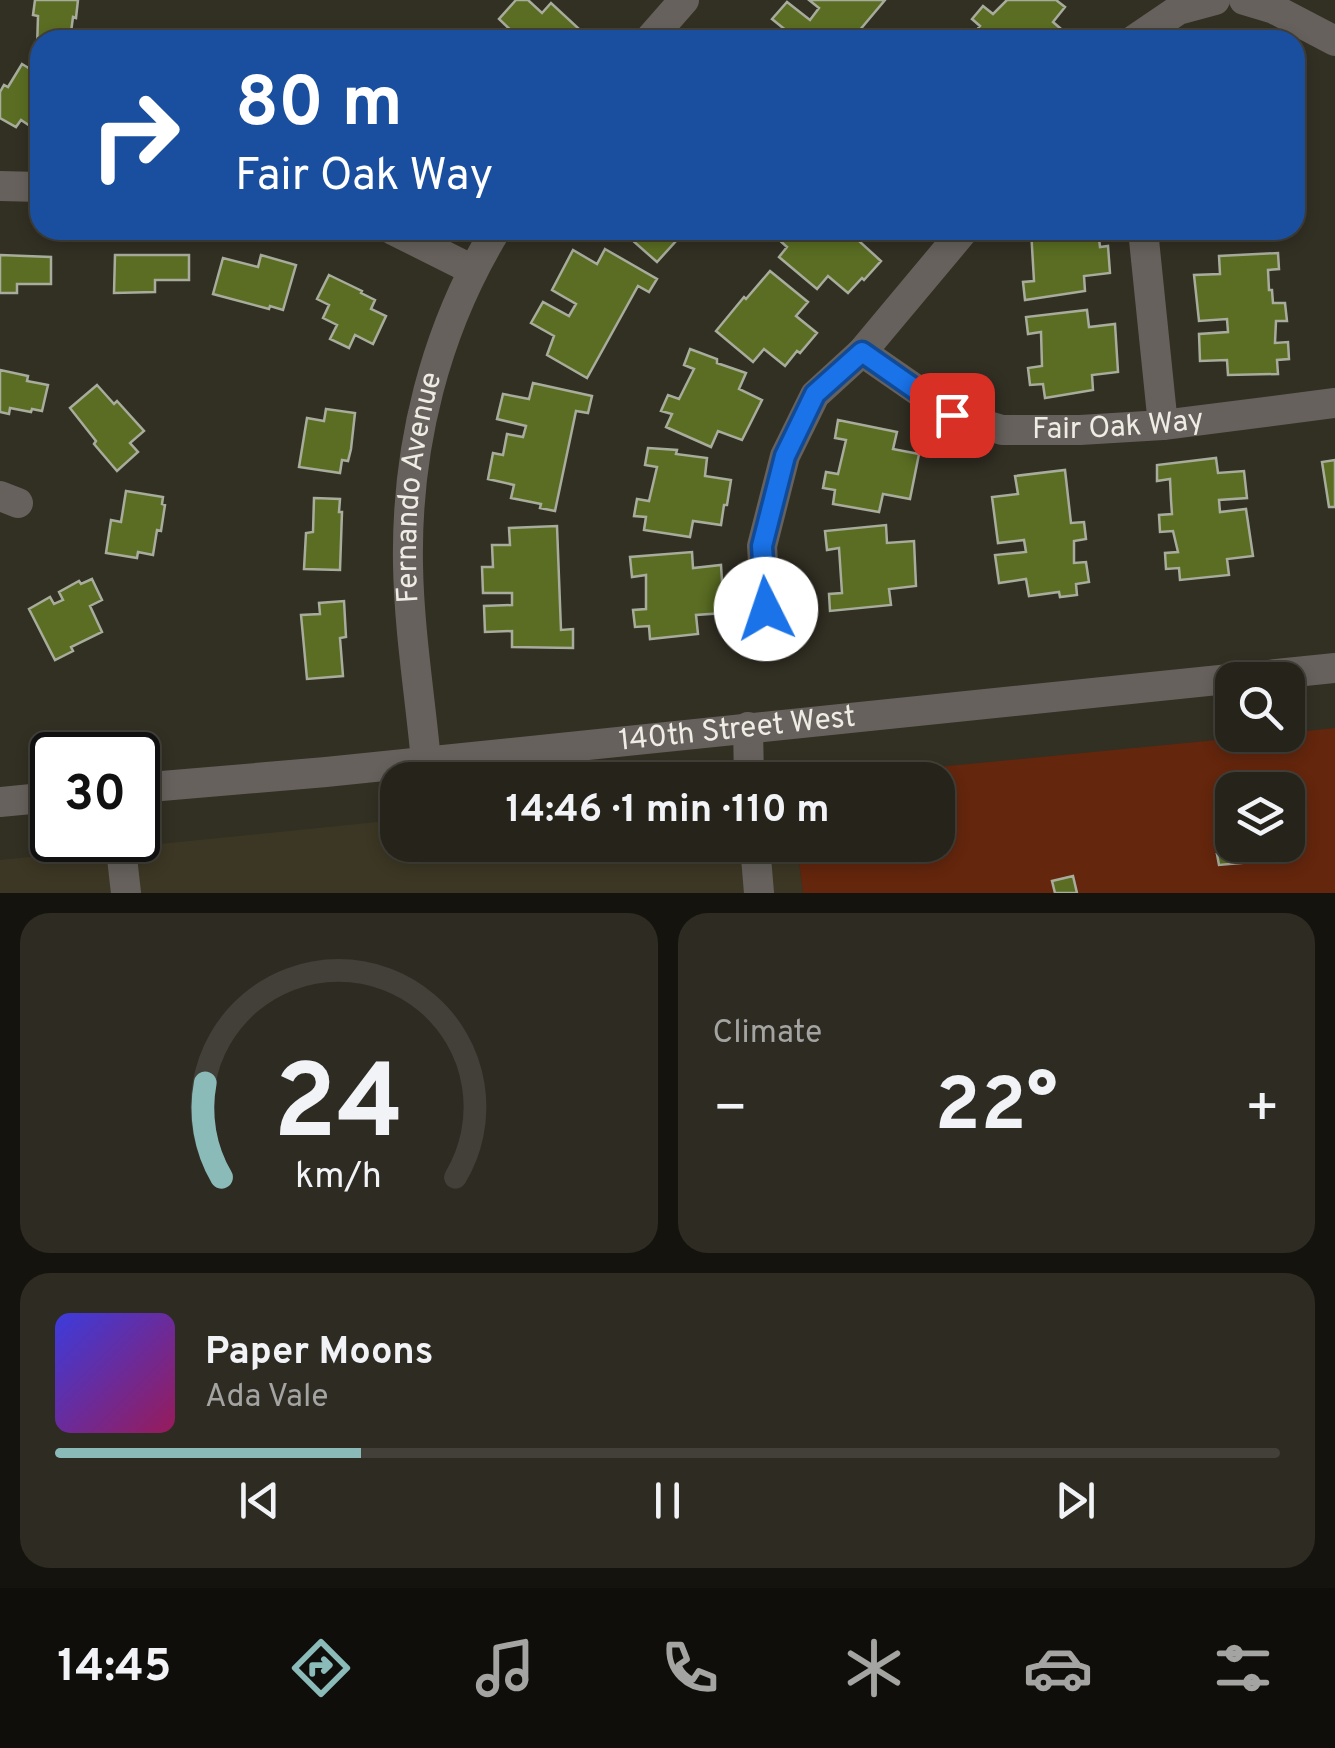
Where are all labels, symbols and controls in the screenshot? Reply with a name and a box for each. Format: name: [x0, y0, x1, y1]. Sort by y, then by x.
text: 80 m: [235, 62, 403, 151]
icon: right: [70, 70, 200, 200]
text: Fair Oak Way: [235, 149, 493, 206]
street label: Fernando Avenue: [389, 368, 451, 604]
pin: [910, 373, 995, 458]
icon: arrive: [925, 388, 980, 443]
street label: Fair Oak Way: [1032, 401, 1206, 449]
position arrow: [714, 557, 818, 661]
map controls: [1215, 662, 1305, 862]
button: search: [1215, 662, 1305, 752]
street label: 140th Street West: [617, 699, 857, 760]
speed limit sign: 30: [30, 732, 160, 862]
button: layers: [1215, 772, 1305, 862]
text: 14:46 · 1 min · 110 m: [505, 787, 830, 836]
text: Climate: [713, 1014, 822, 1054]
text: 24: [274, 1043, 404, 1175]
text: 22°: [935, 1062, 1058, 1157]
text: −: [713, 1076, 748, 1146]
text: +: [1245, 1076, 1280, 1146]
text: km/h: [295, 1155, 382, 1201]
text: Paper Moons: [205, 1329, 434, 1378]
text: Ada Vale: [205, 1378, 329, 1418]
icon: previous: [232, 1473, 287, 1528]
icon: pause: [640, 1473, 695, 1528]
icon: next: [1048, 1473, 1103, 1528]
icon: directions: [286, 1633, 356, 1703]
icon: music: [470, 1633, 540, 1703]
icon: phone: [655, 1633, 725, 1703]
icon: climate: [839, 1633, 909, 1703]
icon: car: [1023, 1633, 1093, 1703]
icon: filters: [1208, 1633, 1278, 1703]
text: 14:45: [57, 1640, 172, 1697]

